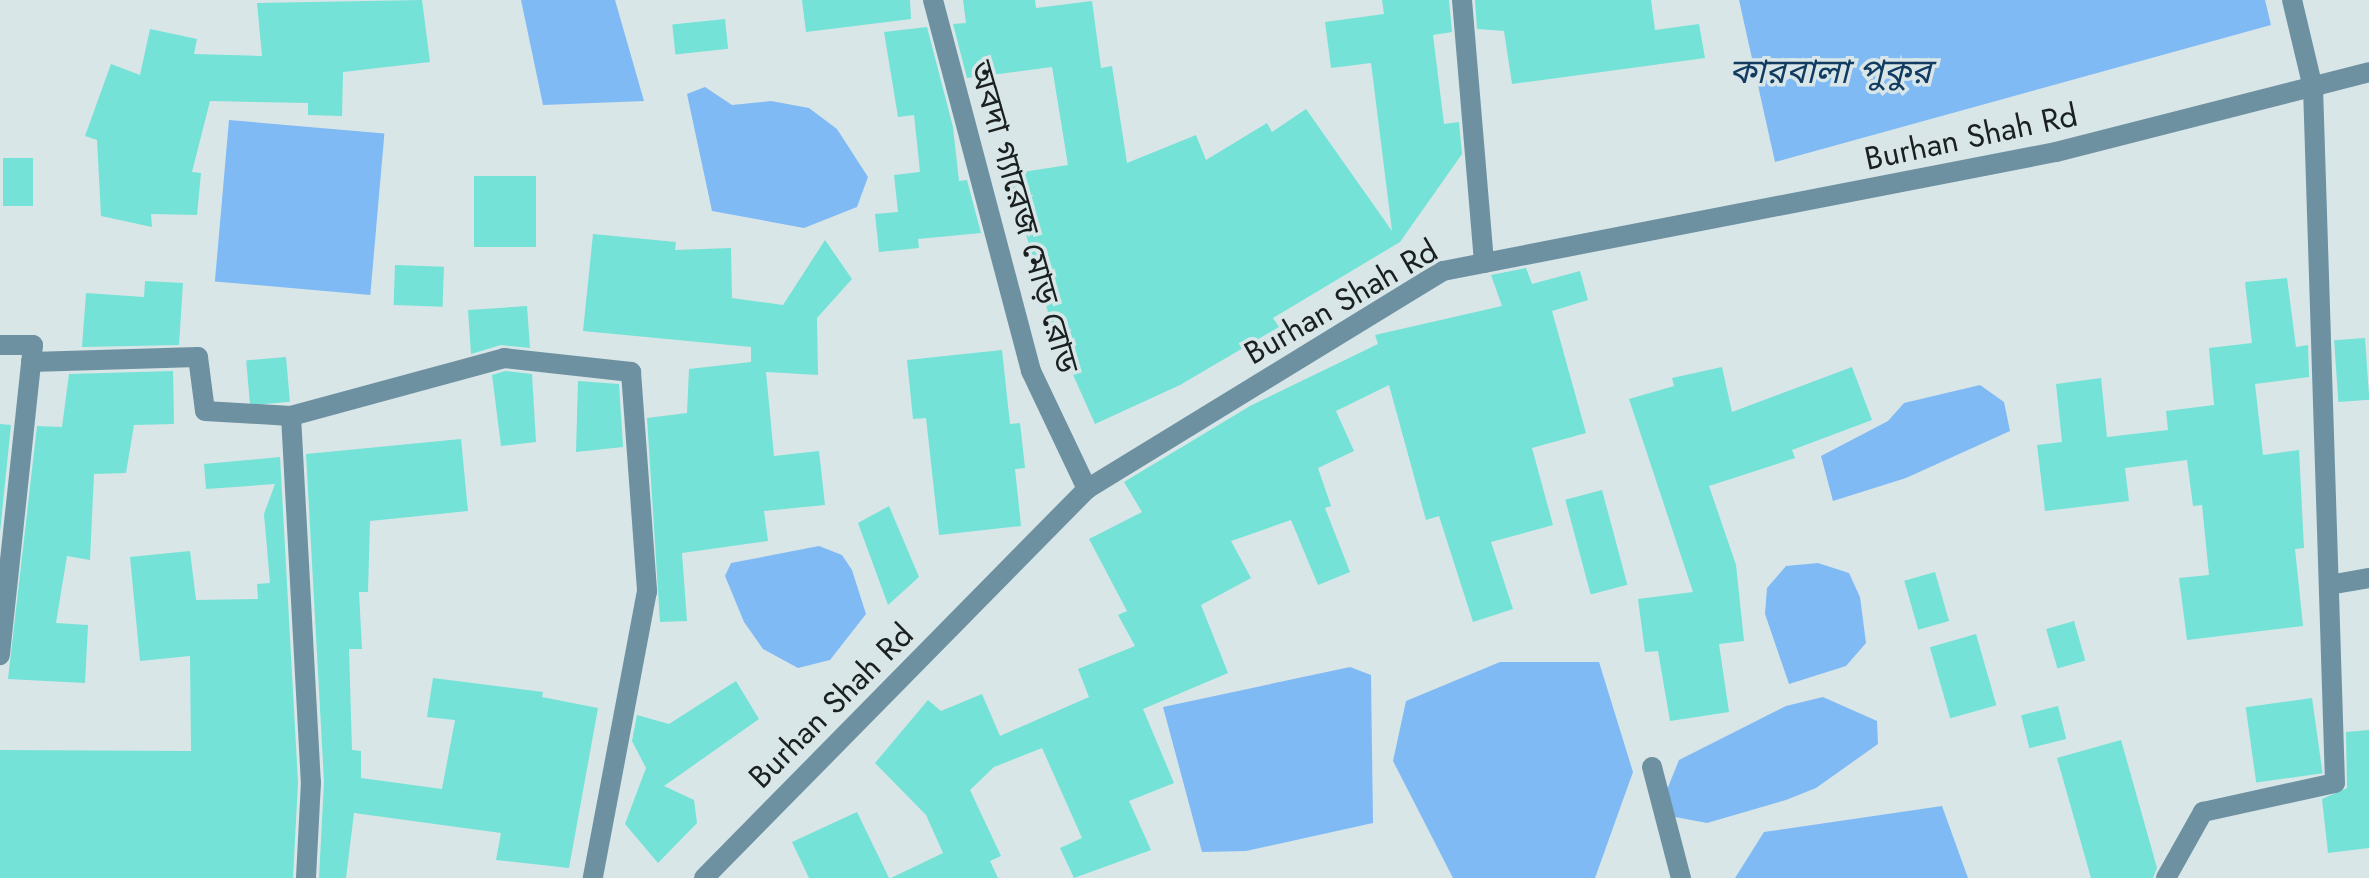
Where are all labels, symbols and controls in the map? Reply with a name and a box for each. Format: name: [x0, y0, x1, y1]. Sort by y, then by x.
water label: কারবালা পুকুর: [1729, 52, 1931, 92]
street label: অবদা গ্যারেজ মোড় রোড: [961, 56, 1087, 378]
street label: Burhan Shah Rd: [1861, 96, 2081, 178]
street label: Burhan Shah Rd: [1238, 231, 1444, 373]
street label: Burhan Shah Rd: [741, 616, 921, 796]

